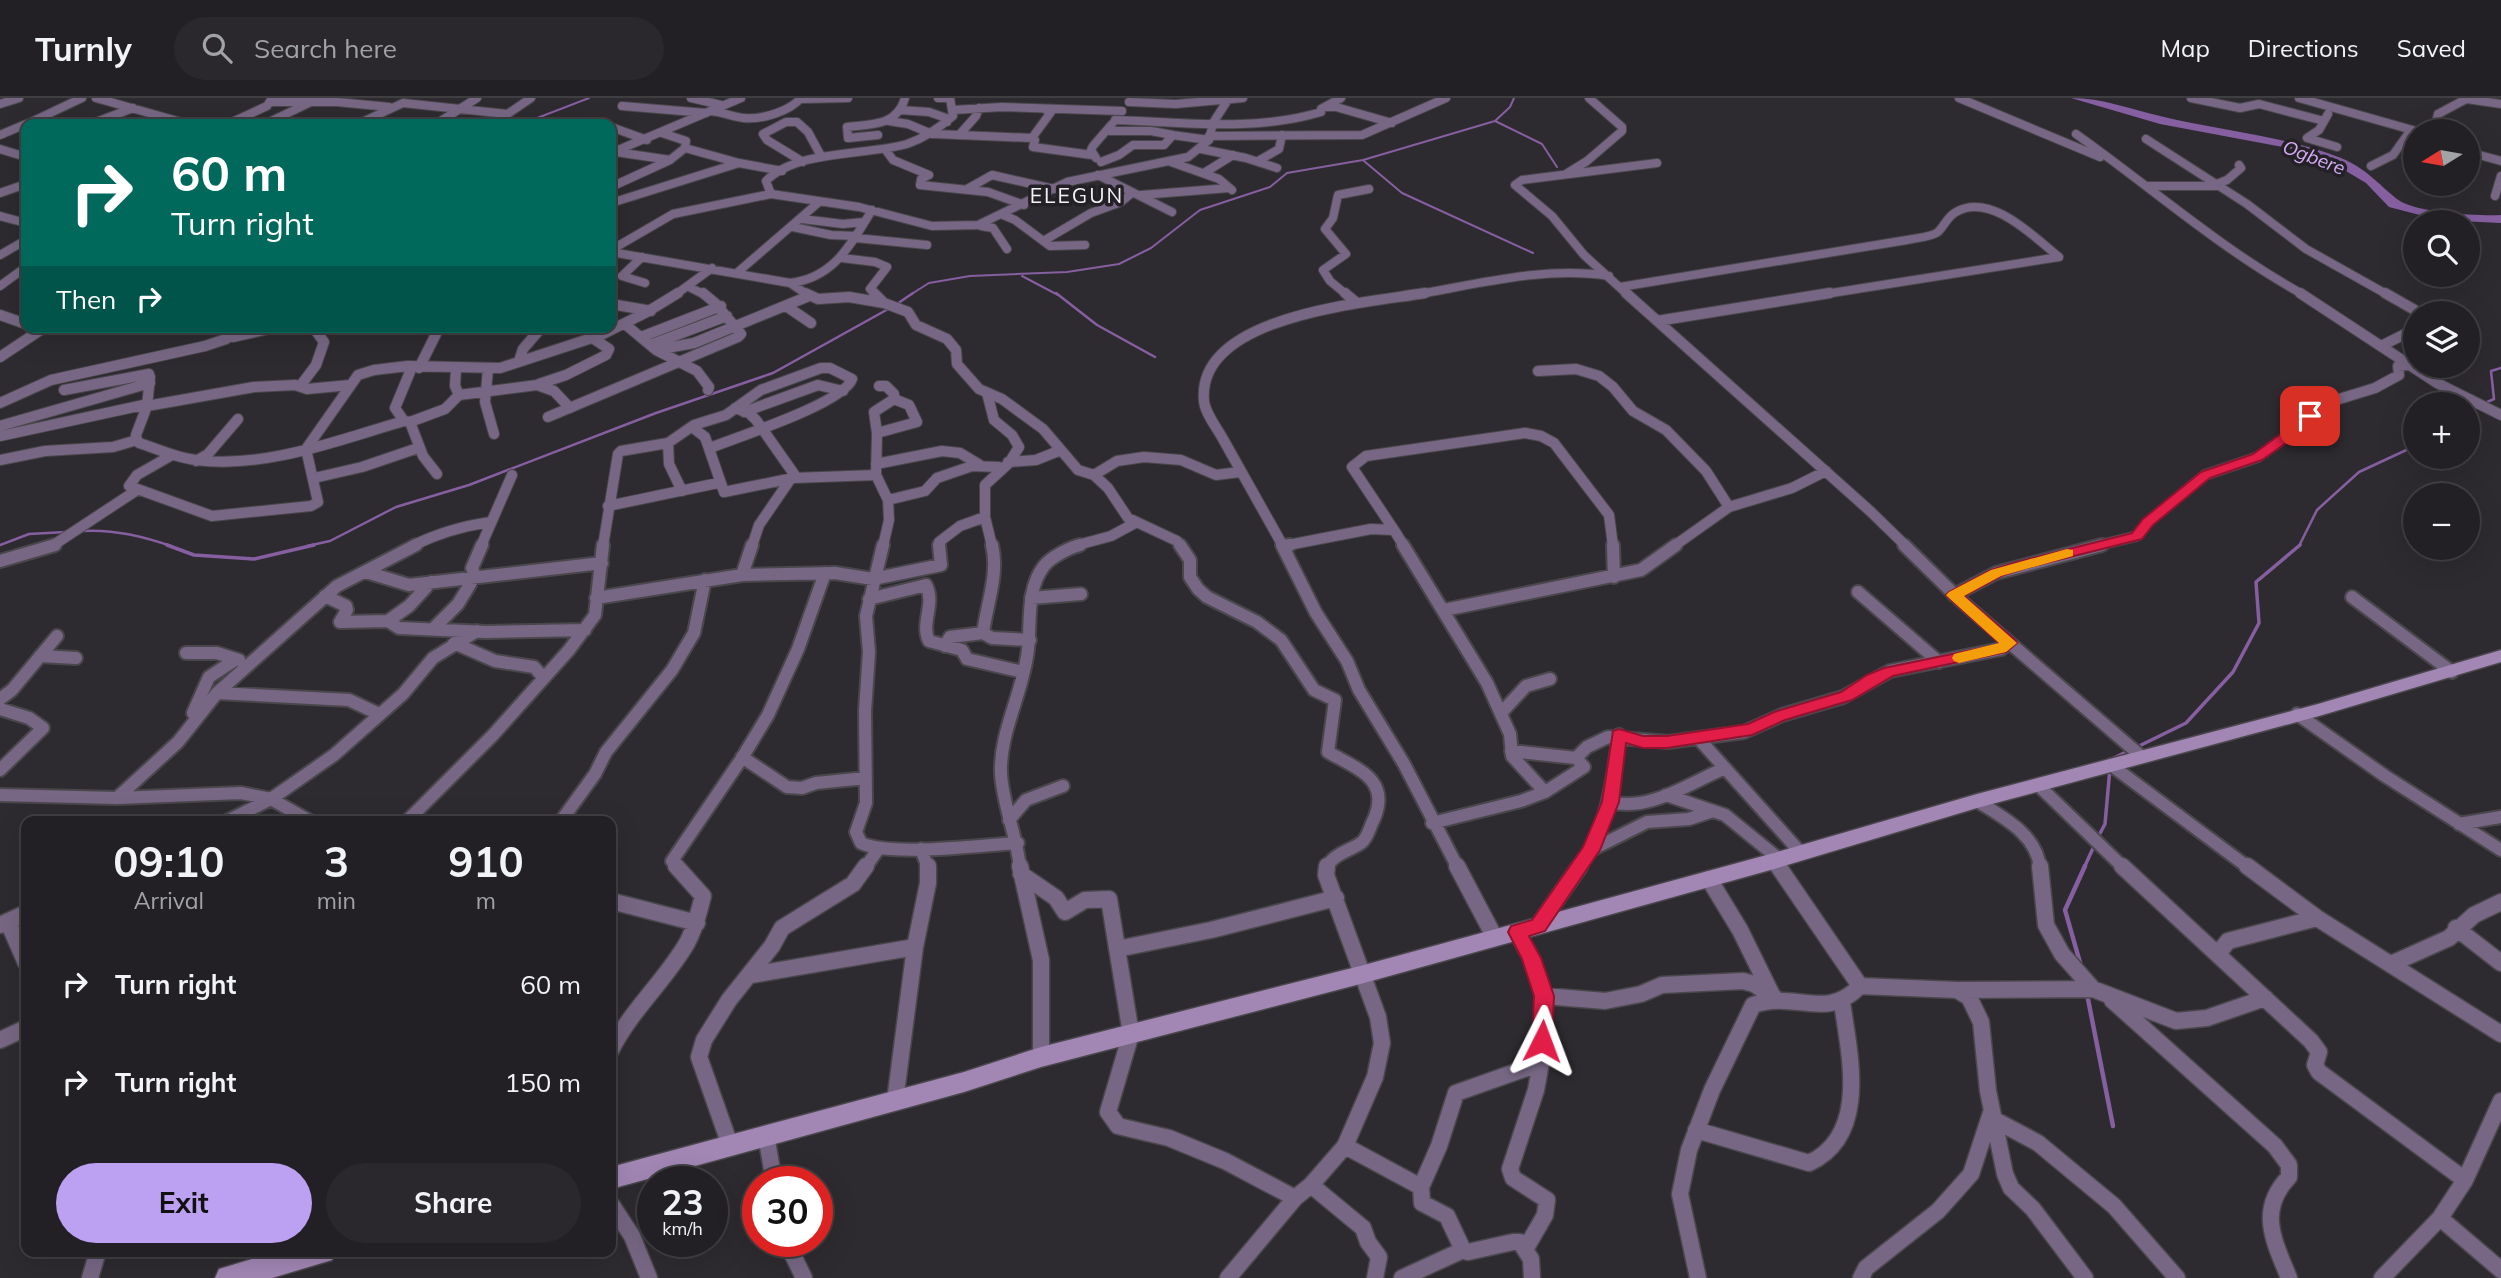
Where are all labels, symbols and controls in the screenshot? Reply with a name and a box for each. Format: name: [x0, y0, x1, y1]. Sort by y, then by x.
search box: [174, 17, 664, 80]
text: Turnly: [35, 28, 132, 69]
icon: search: [198, 29, 236, 67]
text: Search here: [254, 32, 397, 65]
text: Map: [2160, 33, 2210, 63]
text: Directions: [2248, 33, 2359, 63]
text: Saved: [2397, 33, 2466, 63]
north arrow: [2403, 119, 2480, 196]
map controls: [2403, 119, 2480, 560]
water label: Ogbere: [2279, 134, 2349, 180]
text: 60 m: [171, 142, 287, 203]
icon: right: [56, 147, 147, 238]
district label: ELEGUN: [1030, 182, 1124, 208]
text: Turn right: [171, 203, 314, 243]
button: search: [2403, 210, 2480, 287]
icon: right: [130, 280, 168, 318]
text: Then: [56, 283, 116, 316]
button: layers: [2403, 301, 2480, 378]
pin: [2280, 386, 2340, 446]
button: +: [2403, 392, 2480, 469]
icon: arrive: [2291, 397, 2329, 435]
button: −: [2403, 483, 2480, 560]
text: 09:10: [113, 835, 224, 888]
text: 3: [324, 835, 349, 888]
text: 910: [448, 835, 524, 888]
text: Arrival: [134, 886, 204, 915]
text: min: [317, 886, 356, 915]
text: m: [476, 886, 496, 915]
icon: right: [56, 965, 94, 1003]
text: Turn right: [115, 968, 236, 1001]
text: 60 m: [520, 968, 581, 1001]
position arrow: [1505, 1004, 1579, 1078]
icon: right: [56, 1063, 94, 1101]
text: Turn right: [115, 1066, 236, 1099]
text: 150 m: [505, 1066, 581, 1099]
button: Exit: [56, 1163, 312, 1243]
button: Share: [326, 1163, 581, 1243]
speed limit sign: 30: [742, 1166, 833, 1257]
text: 23: [661, 1180, 704, 1224]
text: km/h: [662, 1217, 703, 1240]

